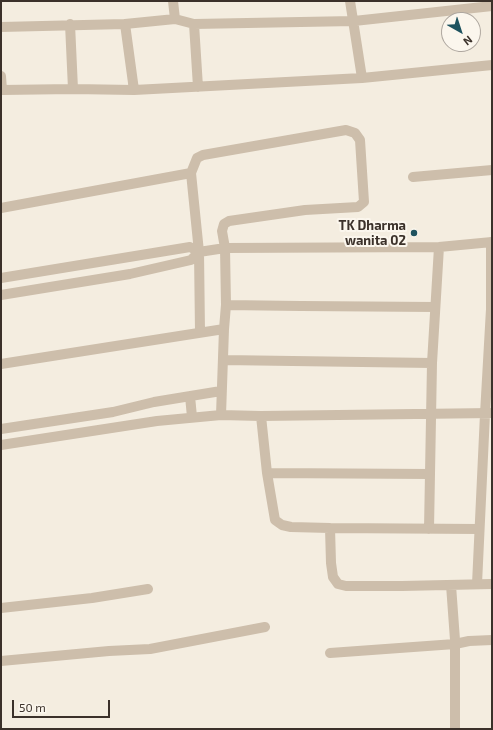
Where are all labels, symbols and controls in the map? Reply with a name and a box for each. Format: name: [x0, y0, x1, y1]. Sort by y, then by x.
north arrow: [441, 12, 481, 52]
text: N: [461, 33, 475, 48]
place label: TK Dharma wanita 02: [339, 218, 406, 249]
marker: TK Dharma wanita 02: [409, 228, 419, 238]
scale bar: [14, 692, 112, 718]
text: 50 m: [19, 700, 46, 714]

